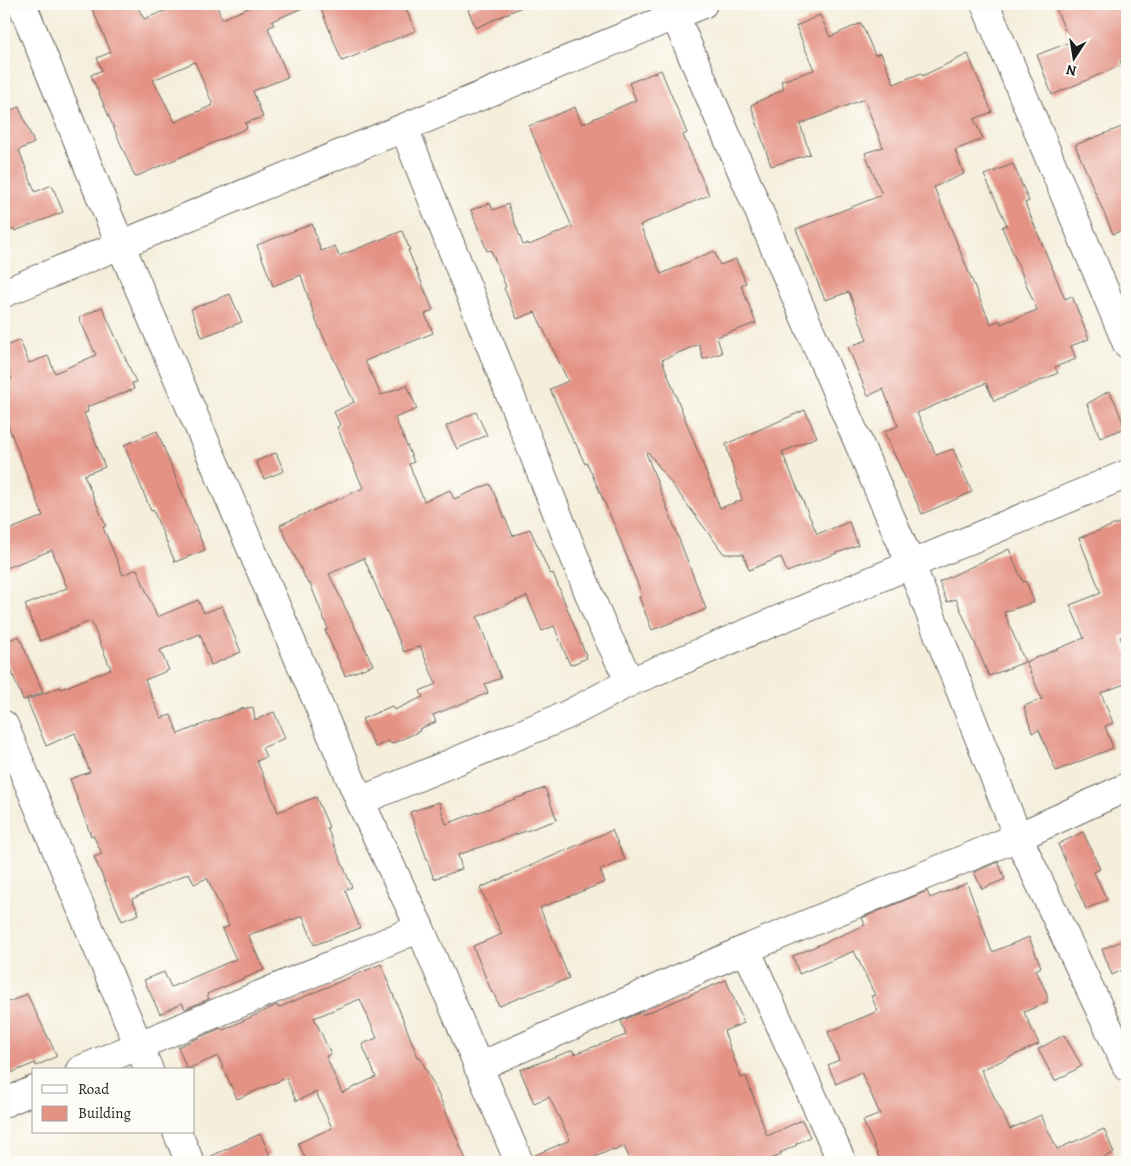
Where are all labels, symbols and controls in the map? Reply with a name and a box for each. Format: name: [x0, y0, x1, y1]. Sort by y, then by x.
north arrow: [1048, 32, 1098, 82]
text: N: [1064, 60, 1078, 81]
legend: [32, 1068, 195, 1134]
text: Road: [78, 1079, 110, 1099]
text: Building: [78, 1103, 131, 1123]

